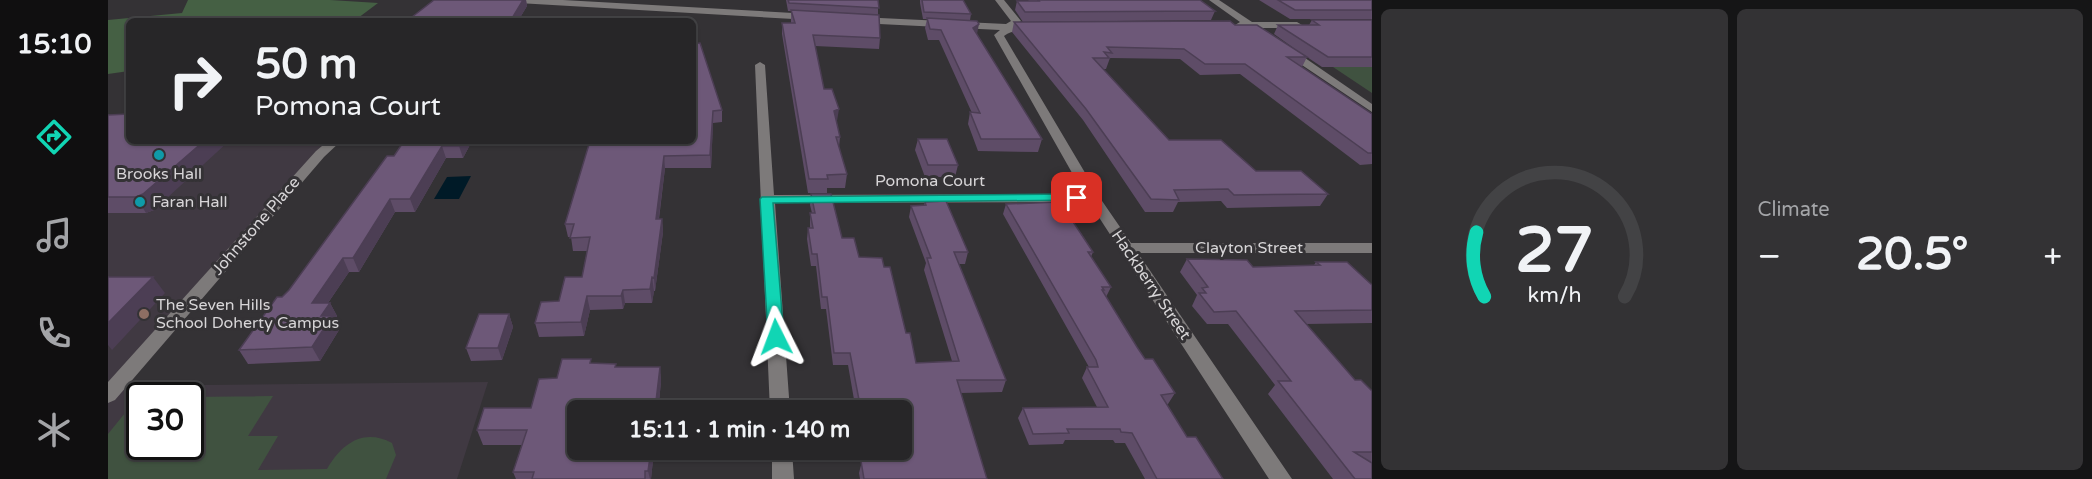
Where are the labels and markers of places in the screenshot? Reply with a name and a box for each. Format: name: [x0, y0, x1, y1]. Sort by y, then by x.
marker: Brooks Hall: [152, 148, 166, 162]
place label: Brooks Hall: [116, 164, 202, 184]
pin: [1051, 172, 1102, 223]
place label: Faran Hall: [152, 192, 228, 212]
marker: Faran Hall: [133, 195, 147, 209]
place label: The Seven Hills School Doherty Campus: [156, 295, 339, 333]
marker: The Seven Hills School Doherty Campus: [137, 307, 151, 321]

